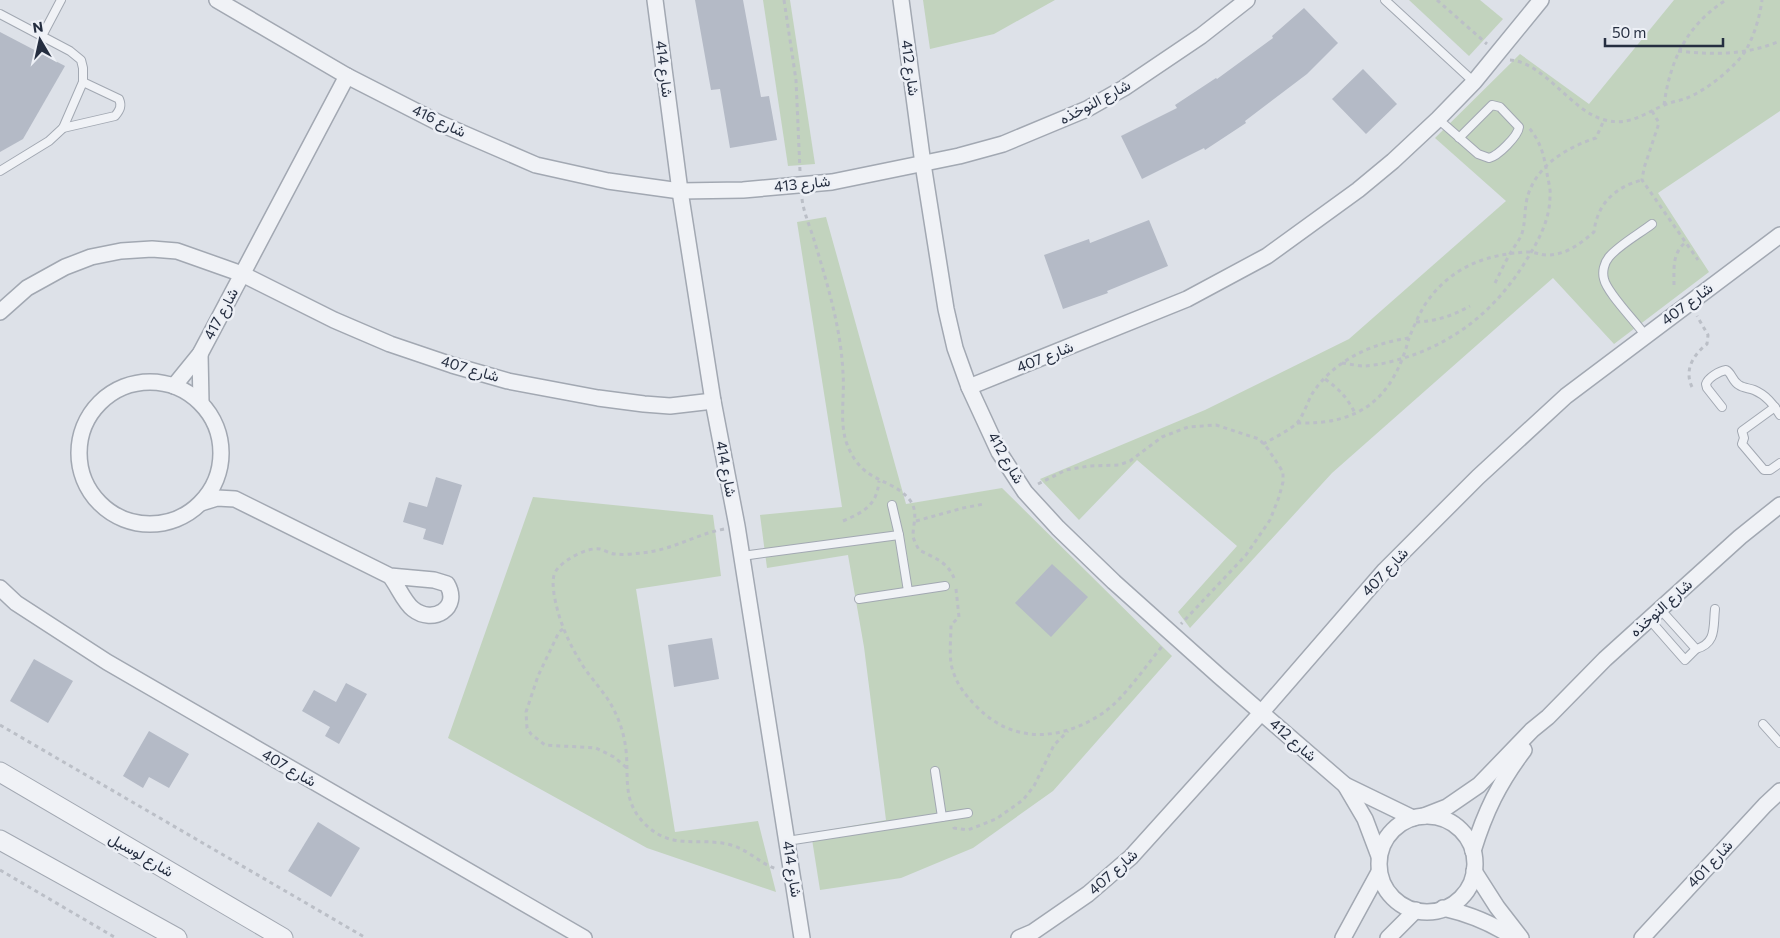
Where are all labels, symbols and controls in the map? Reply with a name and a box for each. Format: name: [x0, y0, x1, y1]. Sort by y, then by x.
north arrow: [15, 15, 65, 65]
scale bar: [1605, 15, 1722, 47]
text: N: [31, 17, 44, 36]
text: 50 m: [1612, 23, 1646, 41]
street label: شارع 414: [650, 39, 677, 99]
street label: شارع 412: [895, 39, 924, 98]
street label: شارع النوخذه: [1056, 75, 1135, 130]
street label: شارع 416: [408, 100, 469, 143]
street label: شارع 413: [773, 171, 831, 198]
street label: شارع 407: [1657, 278, 1718, 331]
street label: شارع 417: [199, 284, 244, 344]
street label: شارع 407: [1014, 336, 1077, 378]
street label: شارع 407: [438, 351, 502, 388]
street label: شارع 412: [982, 429, 1029, 488]
street label: شارع 414: [710, 439, 741, 499]
street label: شارع 407: [1357, 543, 1414, 601]
street label: شارع النوخذه: [1625, 575, 1697, 642]
street label: شارع 412: [1265, 714, 1321, 767]
street label: شارع 407: [258, 744, 320, 793]
street label: شارع لوسيل: [104, 828, 177, 883]
street label: شارع 401: [1683, 836, 1738, 893]
street label: شارع 414: [777, 839, 806, 899]
street label: شارع 407: [1084, 844, 1143, 900]

